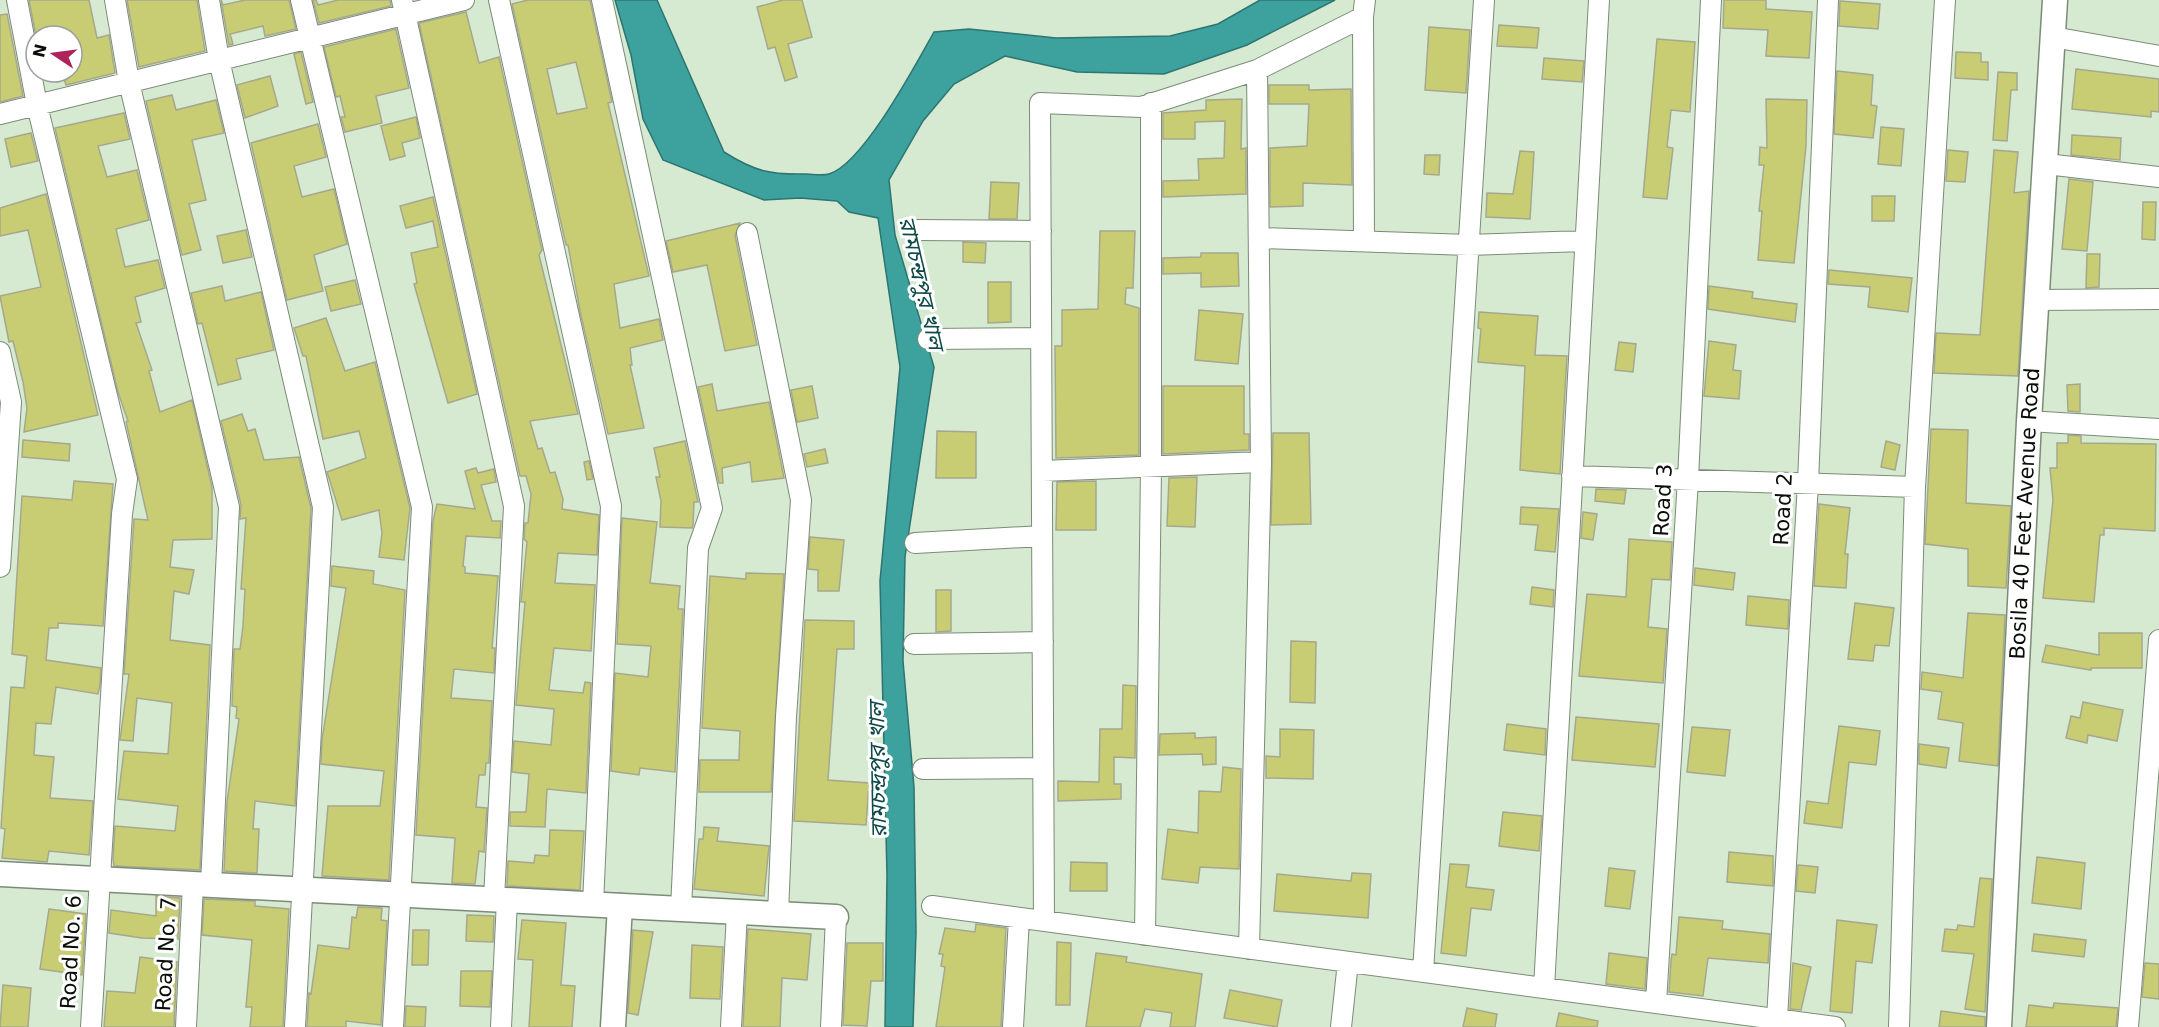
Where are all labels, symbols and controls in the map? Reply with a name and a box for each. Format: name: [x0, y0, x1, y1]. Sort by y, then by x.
north arrow: [24, 24, 84, 84]
text: N: [29, 42, 51, 59]
water label: রামচন্দ্রপুর খাল: [893, 214, 950, 356]
street label: Bosila 40 Feet Avenue Road: [2005, 367, 2044, 660]
street label: Road 3: [1649, 463, 1677, 537]
street label: Road 2: [1769, 472, 1797, 546]
water label: রামচন্দ্রপুর খাল: [864, 698, 892, 838]
street label: Road No. 6: [56, 894, 86, 1010]
street label: Road No. 7: [151, 896, 181, 1012]

